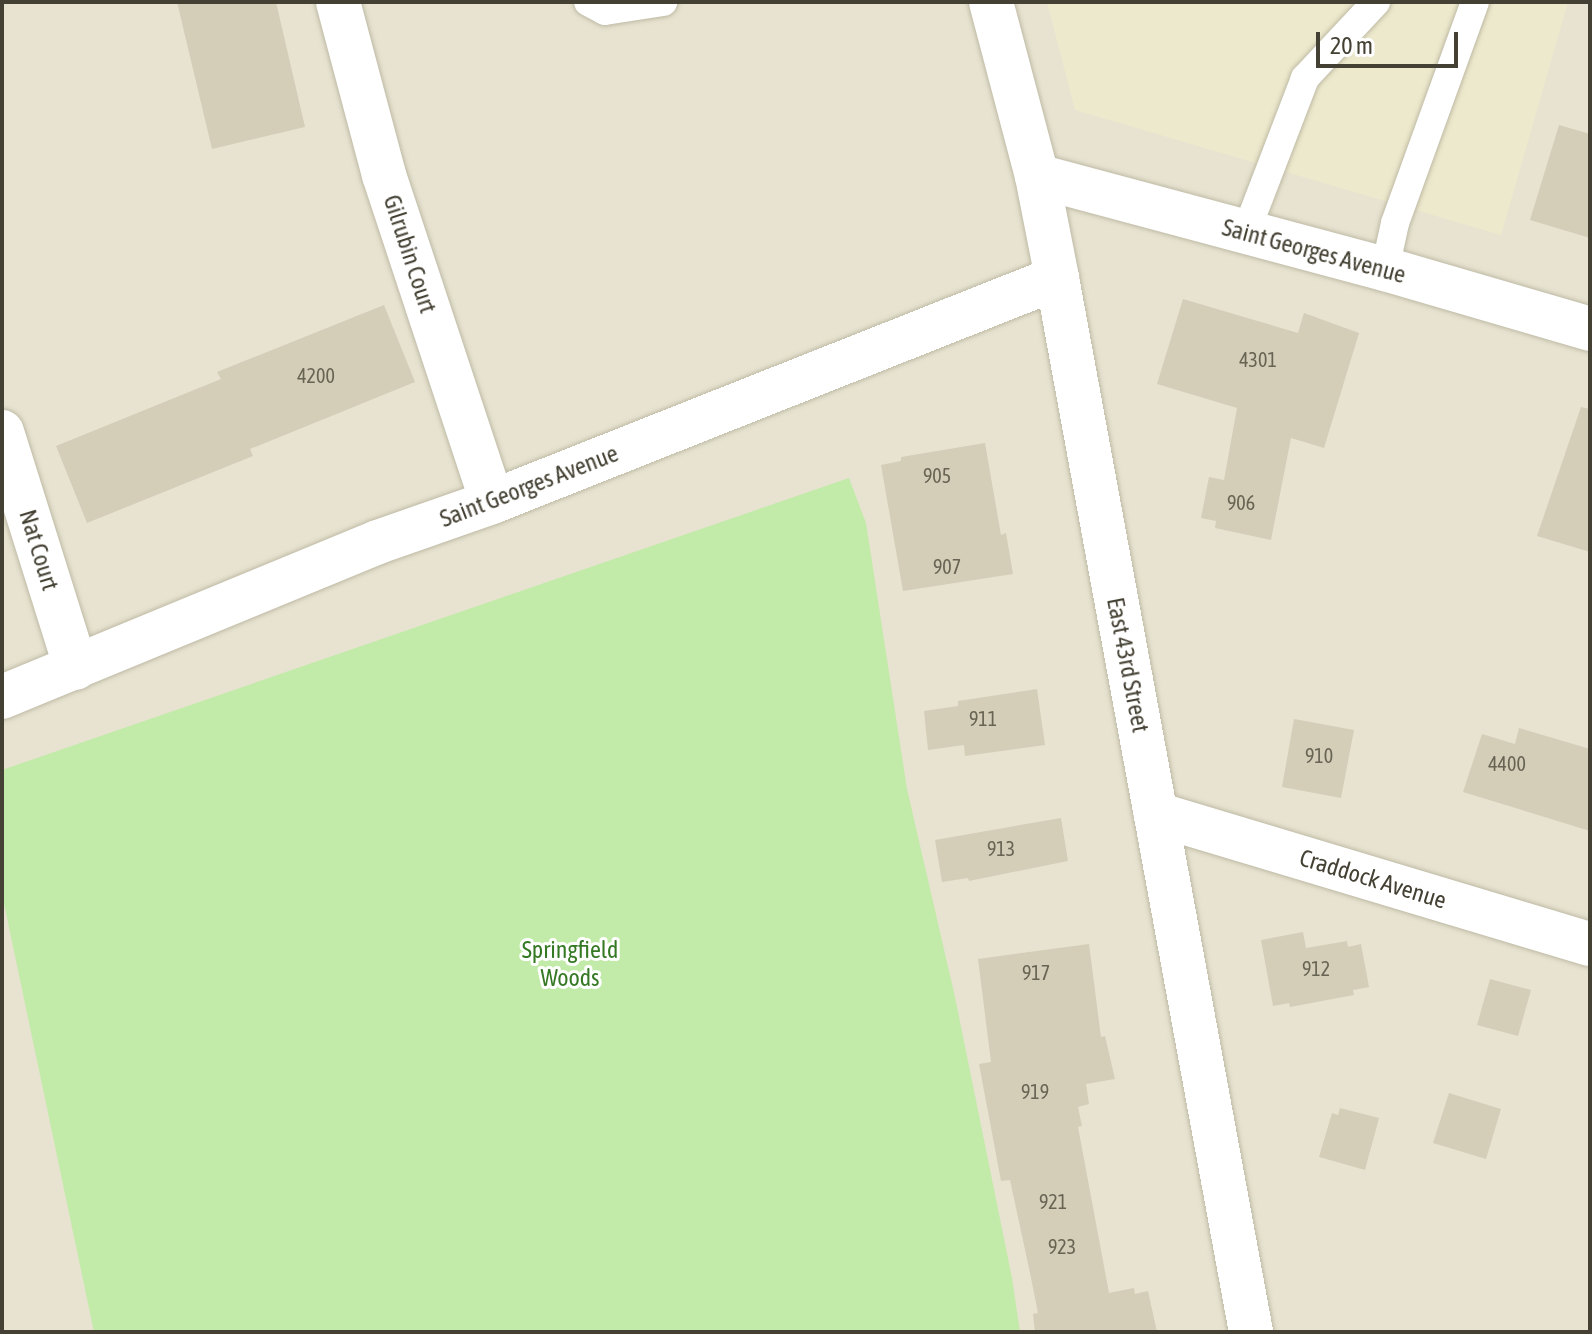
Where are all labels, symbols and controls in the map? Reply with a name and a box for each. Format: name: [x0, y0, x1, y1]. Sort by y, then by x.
scale bar: [1320, 16, 1462, 66]
text: 20 m: [1330, 32, 1373, 59]
street label: Gilrubin Court: [377, 191, 443, 317]
street label: Saint Georges Avenue: [1219, 213, 1409, 289]
house number: 4301: [1239, 347, 1277, 371]
house number: 4200: [297, 363, 335, 387]
street label: Saint Georges Avenue: [436, 439, 622, 533]
house number: 905: [923, 463, 951, 487]
house number: 906: [1227, 490, 1255, 514]
street label: Nat Court: [13, 506, 65, 594]
house number: 907: [933, 554, 961, 578]
street label: East 43rd Street: [1101, 595, 1155, 735]
house number: 911: [969, 706, 997, 730]
house number: 910: [1305, 743, 1333, 767]
house number: 4400: [1488, 751, 1526, 775]
house number: 913: [987, 836, 1015, 860]
street label: Craddock Avenue: [1296, 843, 1450, 915]
park label: Springfield Woods: [522, 936, 618, 992]
house number: 912: [1302, 956, 1330, 980]
house number: 917: [1022, 960, 1050, 984]
house number: 919: [1021, 1079, 1049, 1103]
house number: 921: [1039, 1189, 1067, 1213]
house number: 923: [1048, 1234, 1076, 1258]

